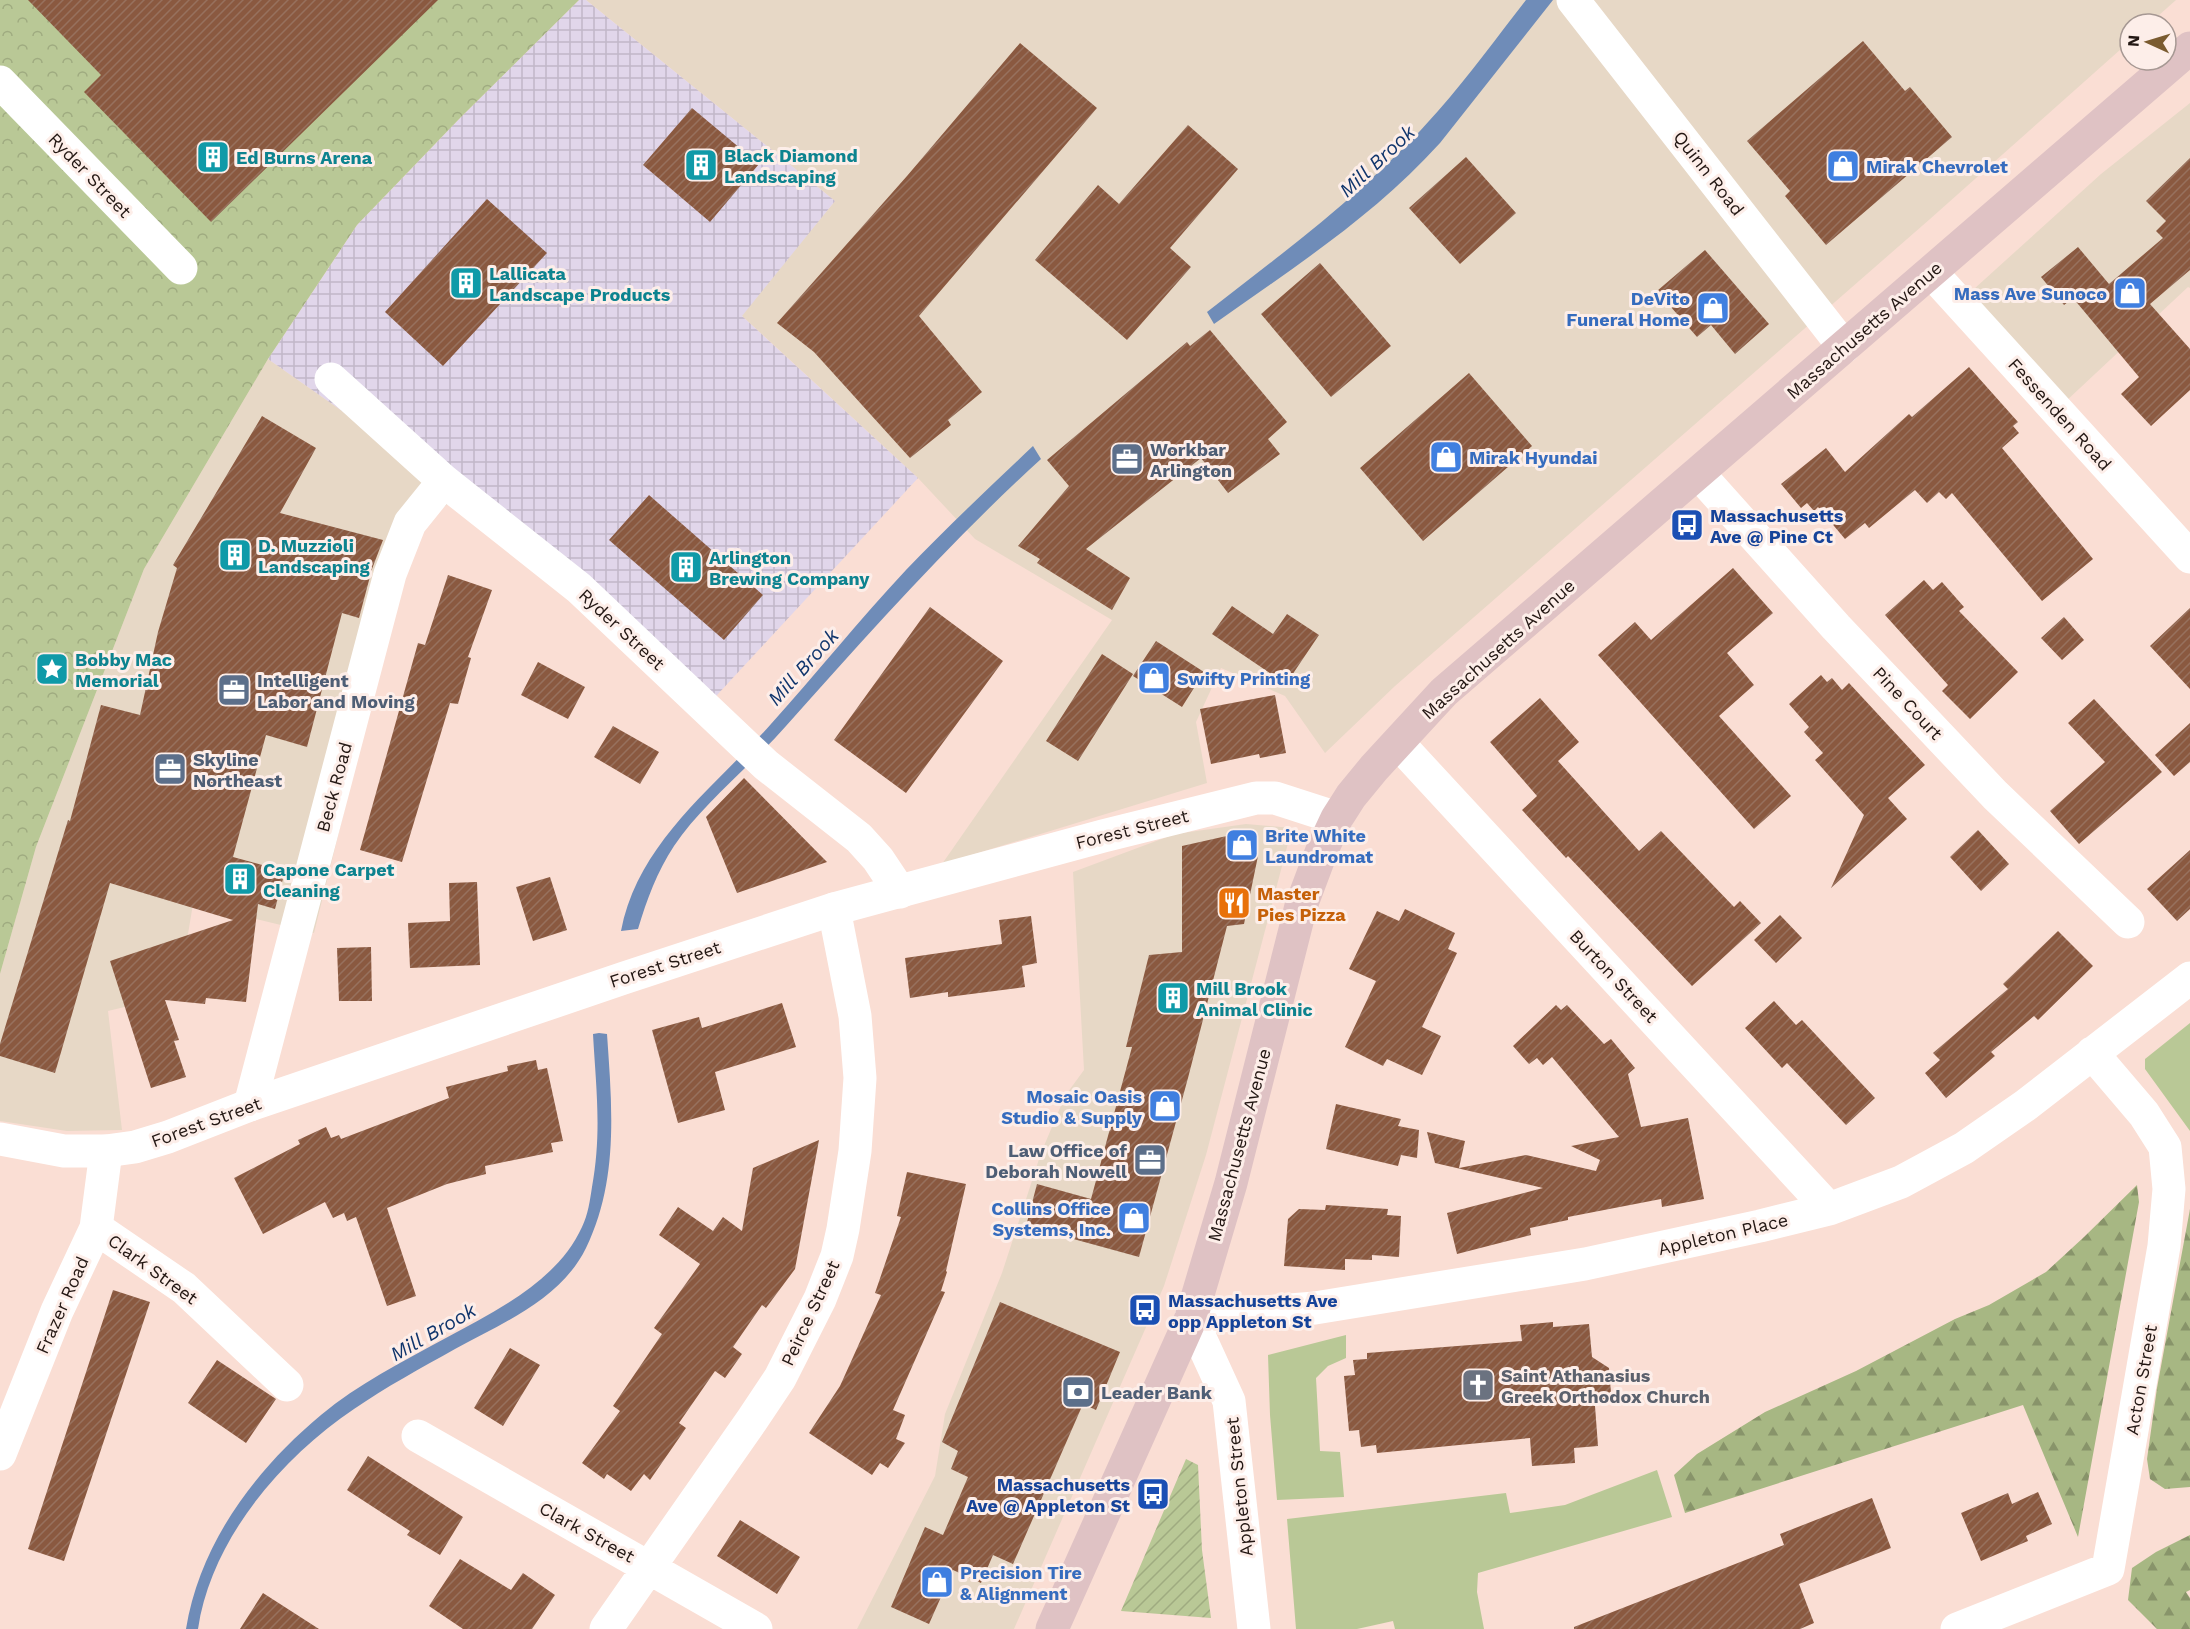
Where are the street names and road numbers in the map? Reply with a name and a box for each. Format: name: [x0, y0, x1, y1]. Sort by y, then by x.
street label: Quinn Road: [1669, 126, 1749, 220]
street label: Ryder Street: [44, 128, 136, 222]
street label: Massachusetts Avenue: [1782, 257, 1946, 403]
street label: Fessenden Road: [2004, 354, 2116, 474]
street label: Massachusetts Avenue: [1417, 575, 1579, 723]
street label: Ryder Street: [575, 584, 670, 674]
street label: Pine Court: [1869, 662, 1947, 744]
street label: Beck Road: [312, 740, 356, 834]
street label: Forest Street: [1073, 805, 1191, 853]
street label: Burton Street: [1566, 925, 1663, 1027]
street label: Forest Street: [607, 936, 724, 992]
street label: Massachusetts Avenue: [1203, 1046, 1275, 1244]
street label: Forest Street: [148, 1092, 264, 1152]
street label: Appleton Place: [1656, 1209, 1790, 1259]
street label: Clark Street: [104, 1229, 202, 1309]
street label: Frazer Road: [31, 1253, 93, 1357]
street label: Peirce Street: [776, 1257, 844, 1369]
street label: Acton Street: [2121, 1323, 2161, 1437]
street label: Appleton Street: [1221, 1416, 1257, 1558]
street label: Clark Street: [536, 1497, 639, 1567]

